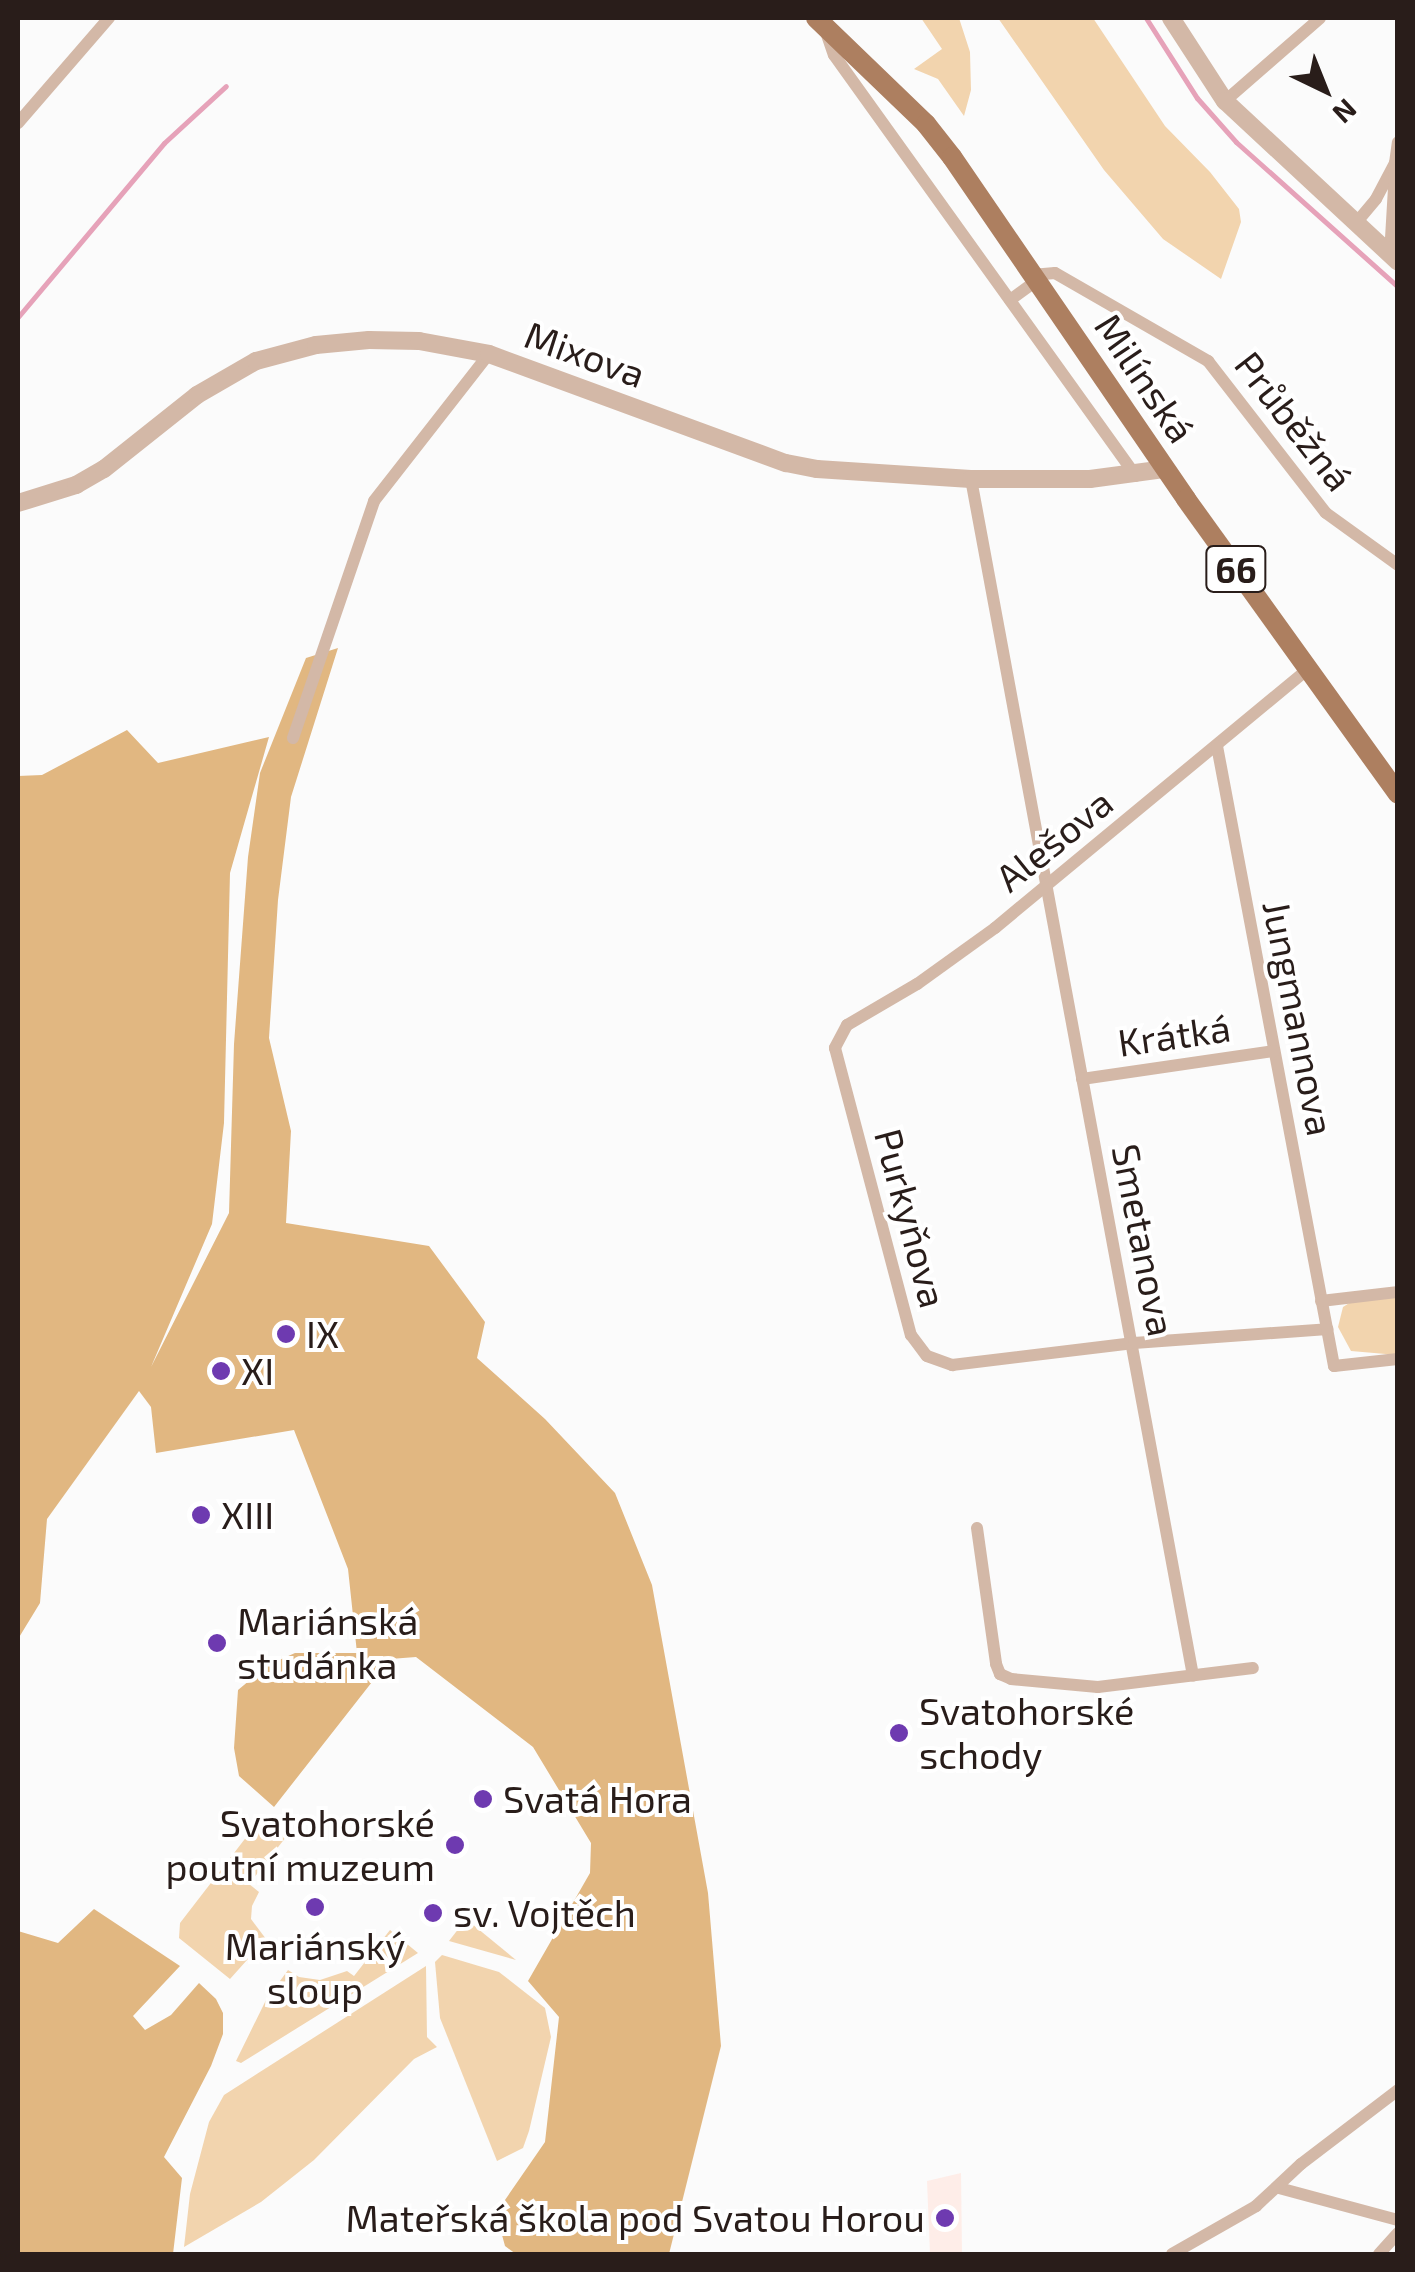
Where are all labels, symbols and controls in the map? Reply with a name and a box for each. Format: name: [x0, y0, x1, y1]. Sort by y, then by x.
north arrow: [1275, 40, 1375, 140]
text: N: [1326, 93, 1364, 131]
street label: Milínská: [1086, 305, 1204, 451]
street label: Mixova: [519, 311, 651, 397]
street label: Průběžná: [1226, 342, 1362, 500]
road number: 66: [1204, 539, 1268, 599]
street label: Alešova: [986, 779, 1122, 901]
street label: Jungmannova: [1254, 897, 1344, 1139]
street label: Krátká: [1115, 1005, 1233, 1065]
street label: Purkyňova: [865, 1124, 957, 1312]
street label: Smetanova: [1103, 1140, 1185, 1340]
place label: IX: [306, 1311, 339, 1357]
marker: IX: [275, 1323, 297, 1345]
place label: XI: [241, 1348, 274, 1394]
marker: XI: [210, 1360, 232, 1382]
place label: XIII: [221, 1492, 274, 1538]
marker: XIII: [190, 1504, 212, 1526]
place label: Mariánská studánka: [237, 1598, 418, 1688]
marker: Mariánská studánka: [206, 1632, 228, 1654]
place label: Svatohorské schody: [919, 1688, 1134, 1778]
marker: Svatohorské schody: [888, 1722, 910, 1744]
place label: Svatá Hora: [503, 1776, 692, 1822]
marker: Svatá Hora: [472, 1788, 494, 1810]
place label: Svatohorské poutní muzeum: [166, 1800, 435, 1890]
marker: Svatohorské poutní muzeum: [444, 1834, 466, 1856]
place label: sv. Vojtěch: [453, 1890, 637, 1936]
marker: Mariánský sloup: [304, 1896, 326, 1918]
marker: sv. Vojtěch: [422, 1902, 444, 1924]
place label: Mariánský sloup: [225, 1923, 405, 2012]
place label: Mateřská škola pod Svatou Horou: [346, 2195, 925, 2241]
marker: Mateřská škola pod Svatou Horou: [934, 2207, 956, 2229]

